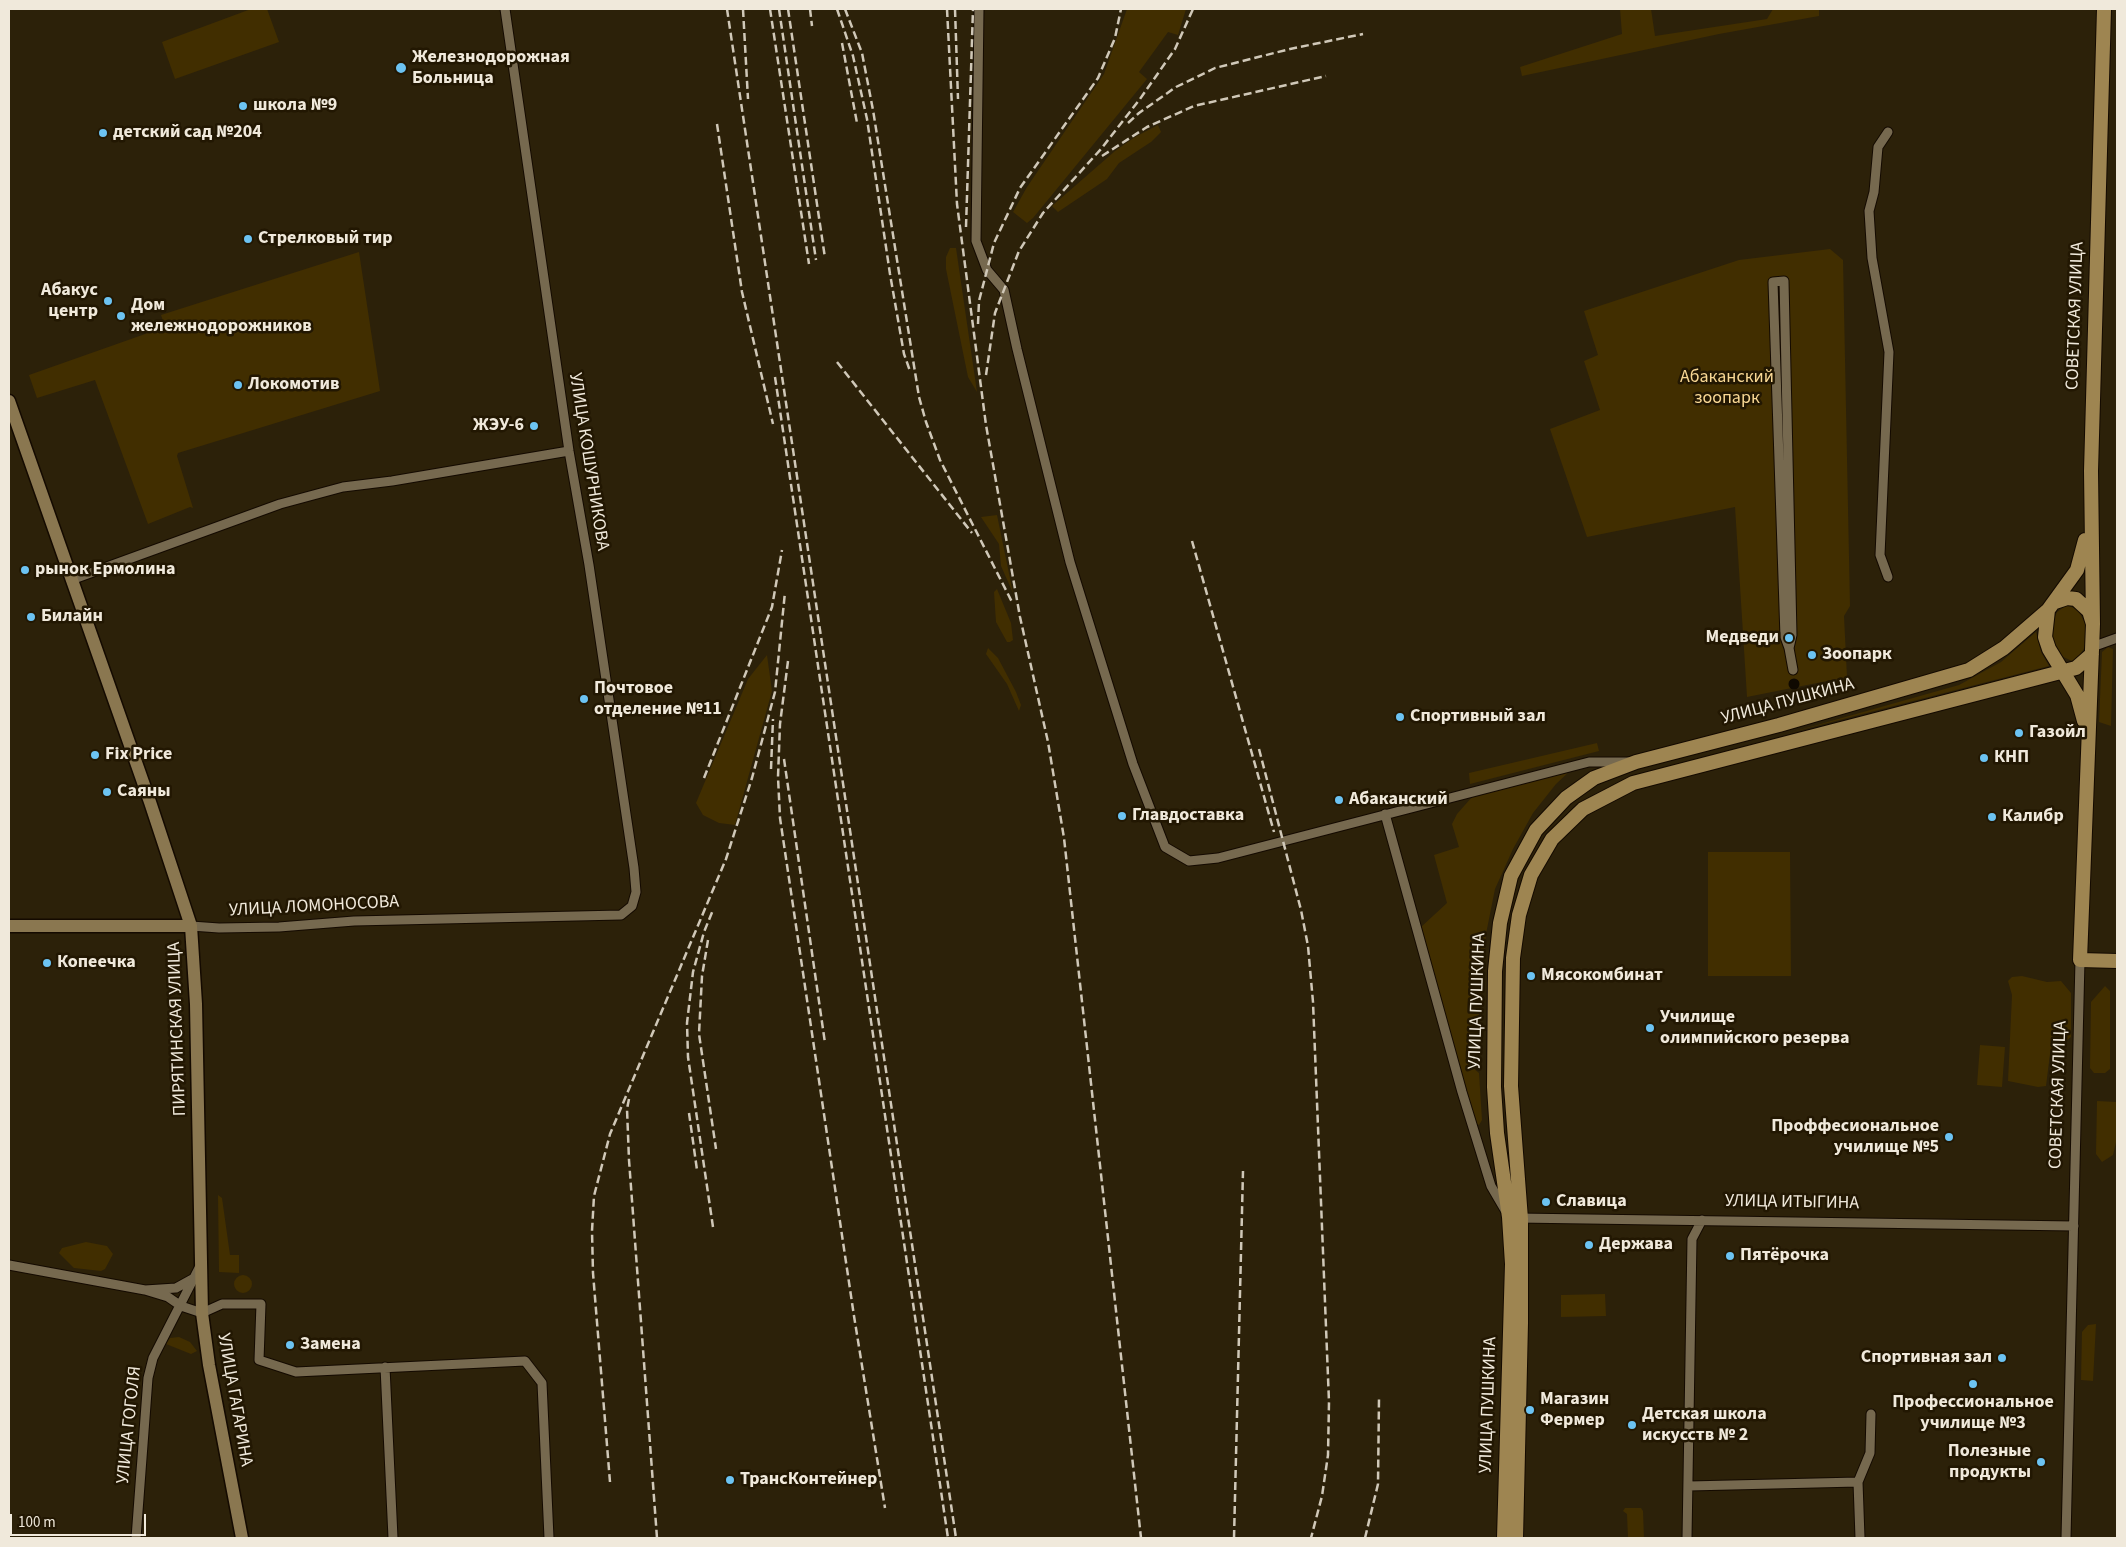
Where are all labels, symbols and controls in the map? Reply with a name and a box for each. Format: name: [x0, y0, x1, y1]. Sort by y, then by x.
place label: Железнодорожная Больница: [412, 47, 570, 90]
marker: Железнодорожная Больница: [394, 61, 408, 75]
place label: школа №9: [253, 95, 337, 117]
marker: школа №9: [237, 100, 249, 112]
place label: детский сад №204: [113, 122, 262, 144]
marker: детский сад №204: [97, 127, 109, 139]
place label: Стрелковый тир: [258, 228, 393, 250]
marker: Стрелковый тир: [242, 233, 254, 245]
street label: СОВЕТСКАЯ УЛИЦА: [2063, 242, 2089, 390]
place label: Абакус центр: [41, 280, 98, 322]
marker: Абакус центр: [102, 295, 114, 307]
place label: Дом жележнодорожников: [131, 295, 312, 338]
marker: Дом жележнодорожников: [115, 310, 127, 322]
park label: Абаканский зоопарк: [1680, 367, 1774, 409]
street label: УЛИЦА КОШУРНИКОВА: [563, 372, 613, 552]
place label: Локомотив: [248, 374, 339, 396]
marker: Локомотив: [232, 379, 244, 391]
place label: ЖЭУ-6: [473, 415, 524, 437]
marker: ЖЭУ-6: [528, 420, 540, 432]
place label: рынок Ермолина: [35, 559, 175, 581]
marker: рынок Ермолина: [19, 564, 31, 576]
place label: Билайн: [41, 606, 103, 628]
marker: Билайн: [25, 611, 37, 623]
place label: Медведи: [1706, 627, 1779, 649]
marker: Медведи: [1783, 632, 1795, 644]
place label: Зоопарк: [1822, 644, 1892, 666]
marker: Зоопарк: [1806, 649, 1818, 661]
street label: УЛИЦА ПУШКИНА: [1719, 674, 1857, 730]
place label: Почтовое отделение №11: [594, 678, 722, 721]
marker: Почтовое отделение №11: [578, 693, 590, 705]
place label: Спортивный зал: [1410, 706, 1546, 728]
marker: Спортивный зал: [1394, 711, 1406, 723]
place label: Газойл: [2029, 722, 2086, 744]
marker: Газойл: [2013, 727, 2025, 739]
place label: Fix Price: [105, 744, 172, 766]
place label: КНП: [1994, 747, 2029, 769]
marker: Fix Price: [89, 749, 101, 761]
marker: КНП: [1978, 752, 1990, 764]
place label: Саяны: [117, 781, 171, 803]
marker: Саяны: [101, 786, 113, 798]
place label: Абаканский: [1349, 789, 1448, 811]
marker: Абаканский: [1333, 794, 1345, 806]
place label: Главдоставка: [1132, 805, 1244, 827]
place label: Калибр: [2002, 806, 2064, 828]
marker: Главдоставка: [1116, 810, 1128, 822]
marker: Калибр: [1986, 811, 1998, 823]
street label: УЛИЦА ЛОМОНОСОВА: [228, 892, 400, 922]
street label: УЛИЦА ПУШКИНА: [1465, 932, 1491, 1070]
street label: ПИРЯТИНСКАЯ УЛИЦА: [164, 941, 192, 1117]
place label: Копеечка: [57, 952, 136, 974]
marker: Копеечка: [41, 957, 53, 969]
place label: Мясокомбинат: [1541, 965, 1663, 987]
marker: Мясокомбинат: [1525, 970, 1537, 982]
place label: Училище олимпийского резерва: [1660, 1007, 1849, 1050]
street label: СОВЕТСКАЯ УЛИЦА: [2046, 1021, 2072, 1169]
marker: Училище олимпийского резерва: [1644, 1022, 1656, 1034]
place label: Проффесиональное училище №5: [1771, 1116, 1939, 1158]
marker: Проффесиональное училище №5: [1943, 1131, 1955, 1143]
place label: Славица: [1556, 1191, 1627, 1213]
street label: УЛИЦА ИТЫГИНА: [1725, 1191, 1859, 1215]
marker: Славица: [1540, 1196, 1552, 1208]
place label: Держава: [1599, 1234, 1673, 1256]
marker: Держава: [1583, 1239, 1595, 1251]
place label: Пятёрочка: [1740, 1245, 1829, 1267]
marker: Пятёрочка: [1724, 1250, 1736, 1262]
street label: УЛИЦА ГАГАРИНА: [212, 1332, 256, 1468]
place label: Замена: [300, 1334, 361, 1356]
street label: УЛИЦА ПУШКИНА: [1476, 1336, 1502, 1474]
marker: Замена: [284, 1339, 296, 1351]
place label: Спортивная зал: [1861, 1347, 1992, 1369]
marker: Спортивная зал: [1996, 1352, 2008, 1364]
street label: УЛИЦА ГОГОЛЯ: [113, 1365, 147, 1485]
marker: Профессиональное училище №3: [1967, 1378, 1979, 1390]
place label: Магазин Фермер: [1540, 1389, 1609, 1432]
place label: Профессиональное училище №3: [1892, 1392, 2054, 1435]
marker: Магазин Фермер: [1524, 1404, 1536, 1416]
place label: Детская школа искусств № 2: [1642, 1404, 1767, 1446]
marker: Детская школа искусств № 2: [1626, 1419, 1638, 1431]
place label: Полезные продукты: [1948, 1441, 2031, 1484]
marker: Полезные продукты: [2035, 1456, 2047, 1468]
place label: ТрансКонтейнер: [740, 1469, 877, 1491]
marker: ТрансКонтейнер: [724, 1474, 736, 1486]
scale bar: [12, 1504, 149, 1536]
text: 100 m: [18, 1512, 56, 1533]

